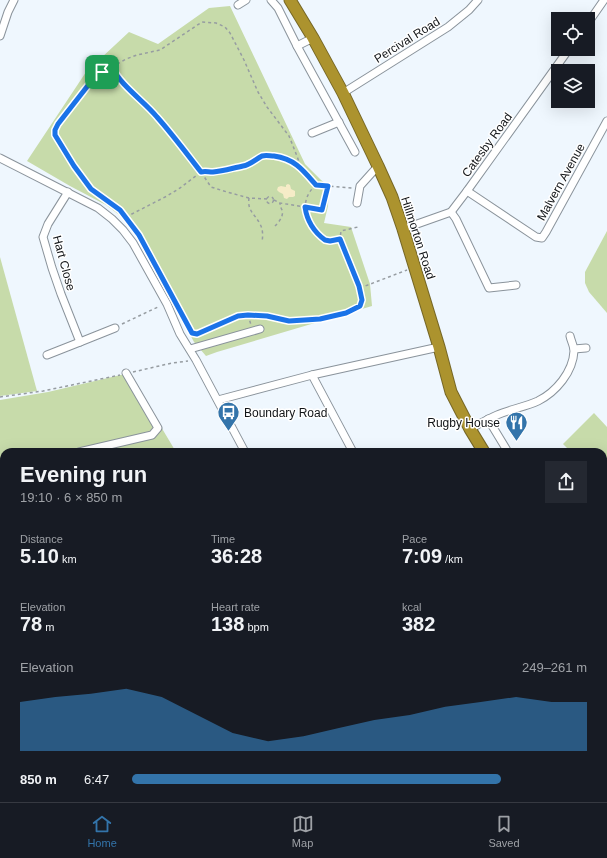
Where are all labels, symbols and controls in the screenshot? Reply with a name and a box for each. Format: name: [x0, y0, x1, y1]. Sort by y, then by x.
map controls: [551, 12, 595, 108]
button: locate: [551, 12, 595, 56]
street label: Percival Road: [372, 14, 442, 66]
pin: [85, 55, 119, 89]
icon: arrive: [91, 61, 113, 83]
button: layers: [551, 64, 595, 108]
street label: Catesby Road: [459, 110, 515, 180]
street label: Malvern Avenue: [534, 141, 588, 223]
street label: Hillmorton Road: [398, 195, 438, 281]
street label: Hart Close: [50, 234, 78, 293]
bus stop icon: Boundary Road: [215, 400, 241, 433]
place label: Boundary Road: [244, 406, 327, 420]
restaurant icon: Rugby House: [503, 410, 529, 443]
place label: Rugby House: [427, 416, 500, 430]
button: share: [545, 461, 587, 503]
text: Evening run: [20, 462, 147, 487]
text: 19:10 · 6 × 850 m: [20, 490, 122, 505]
text: Distance: [20, 533, 63, 545]
text: Time: [211, 533, 235, 545]
text: Pace: [402, 533, 427, 545]
text: 5.10: [20, 545, 59, 567]
text: 36:28: [211, 545, 262, 567]
text: 7:09: [402, 545, 442, 567]
text: km: [59, 553, 77, 565]
text: /km: [442, 553, 463, 565]
text: Elevation: [20, 601, 65, 613]
text: Heart rate: [211, 601, 260, 613]
text: kcal: [402, 601, 422, 613]
text: 78: [20, 613, 42, 635]
text: 138: [211, 613, 244, 635]
text: 382: [402, 613, 435, 635]
text: m: [42, 621, 54, 633]
text: bpm: [244, 621, 269, 633]
text: Elevation: [20, 660, 73, 675]
text: 249–261 m: [522, 660, 587, 675]
text: 850 m: [20, 772, 57, 787]
text: 6:47: [84, 772, 109, 787]
tab: Home: [87, 813, 117, 849]
tab: Map: [292, 813, 314, 849]
tab: Saved: [488, 813, 520, 849]

